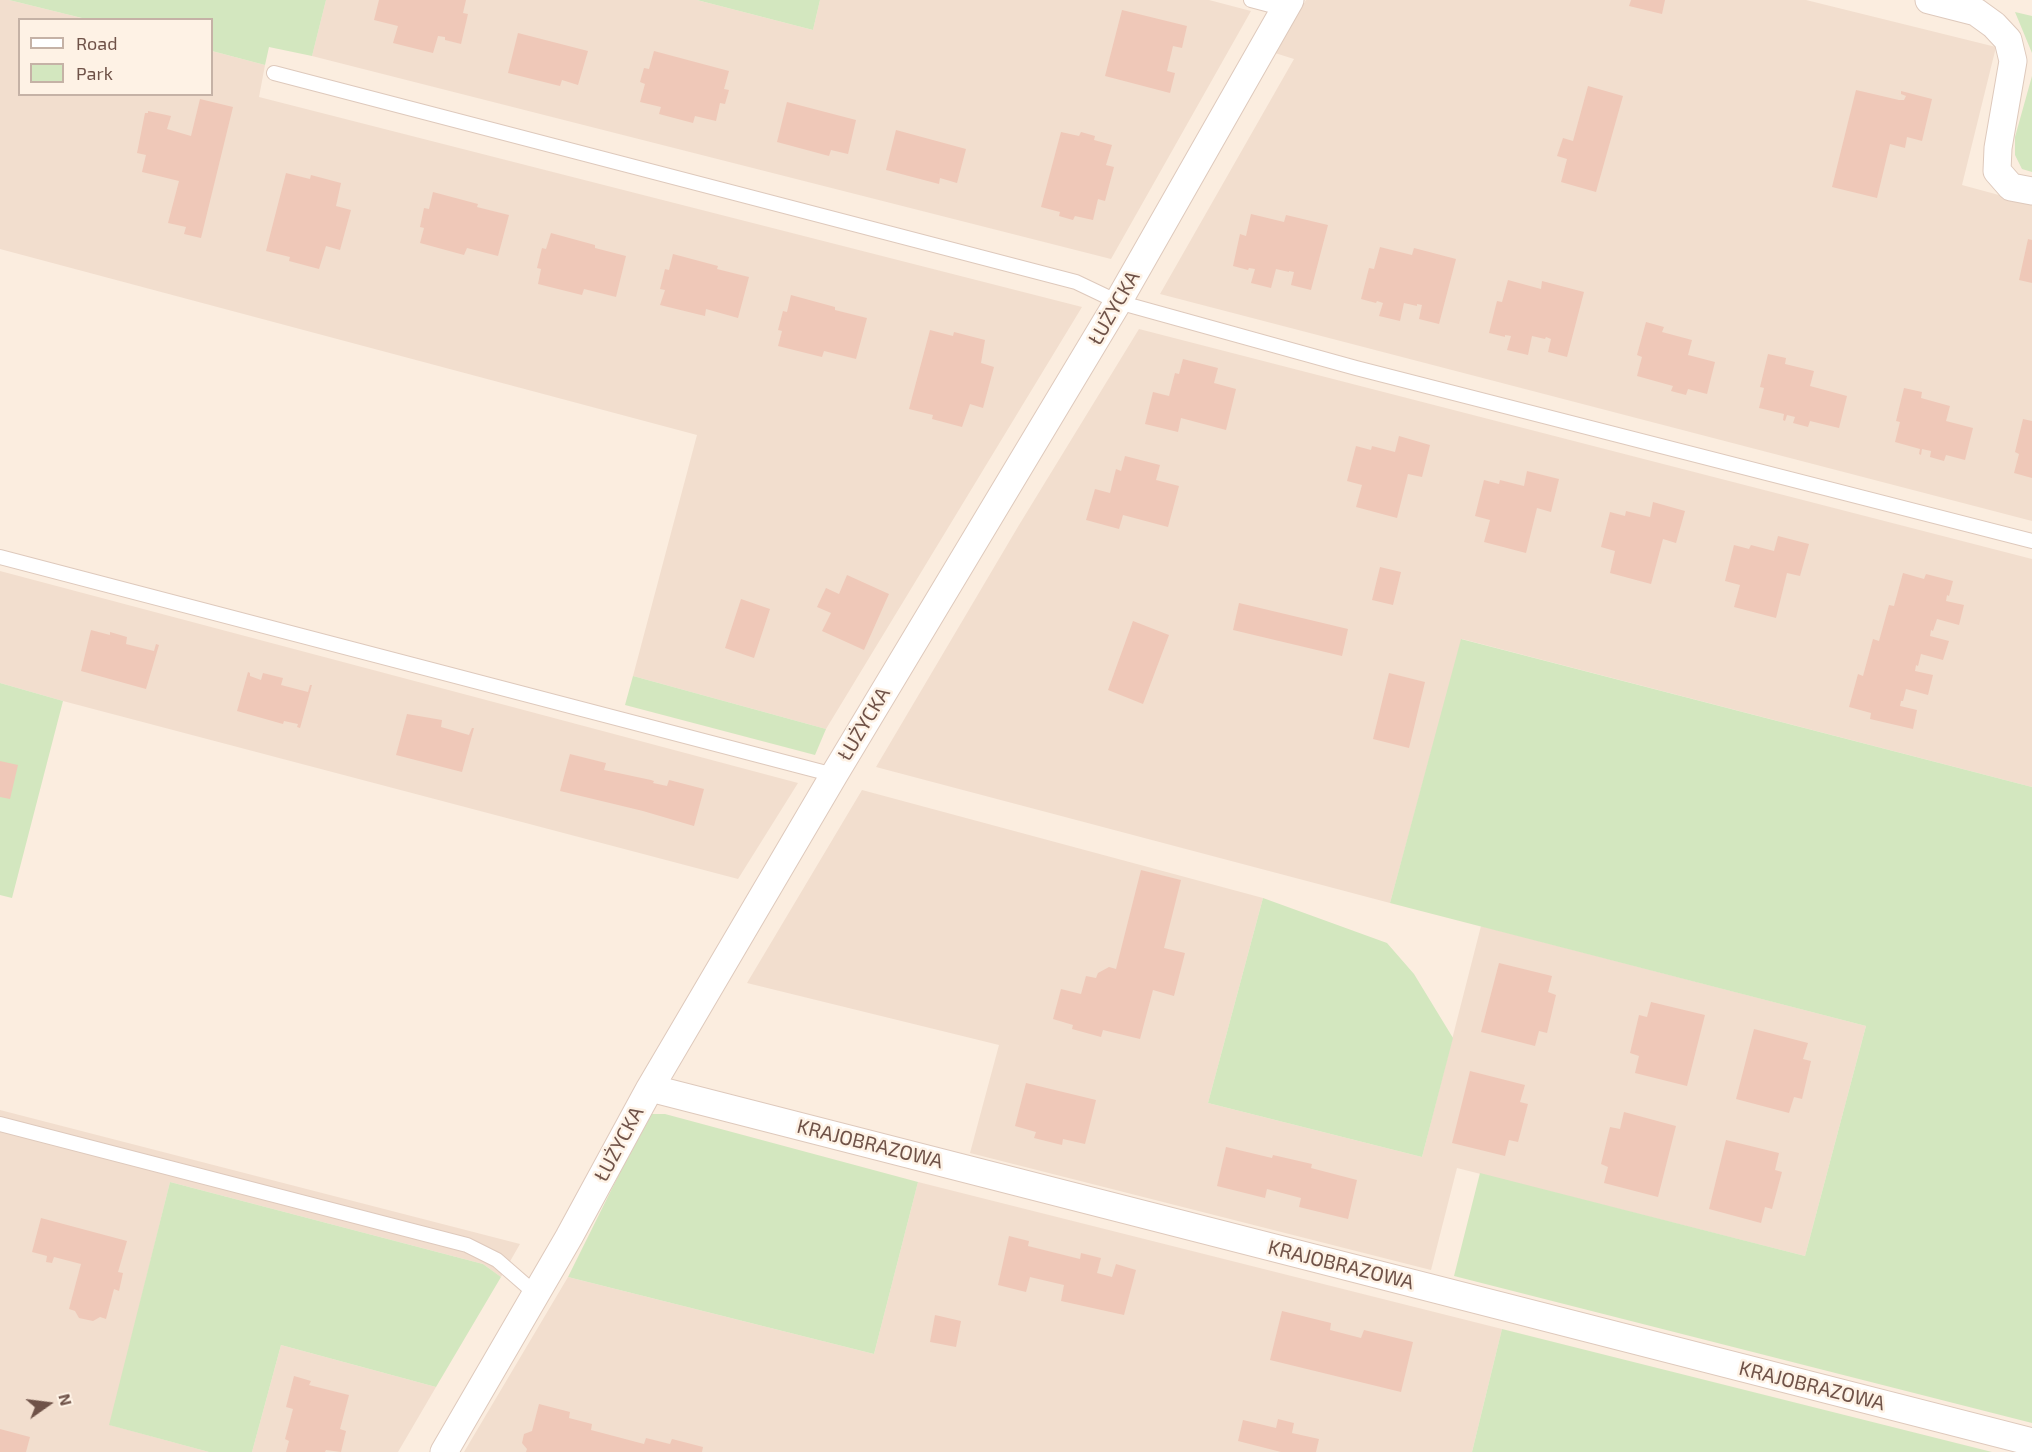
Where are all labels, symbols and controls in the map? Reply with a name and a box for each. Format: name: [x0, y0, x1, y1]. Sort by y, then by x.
legend: [18, 18, 213, 96]
text: Road: [76, 32, 117, 54]
text: Park: [76, 62, 113, 84]
street label: ŁUŻYCKA: [1083, 267, 1145, 349]
street label: ŁUŻYCKA: [833, 683, 895, 765]
street label: ŁUŻYCKA: [589, 1102, 649, 1186]
street label: KRAJOBRAZOWA: [795, 1114, 945, 1174]
street label: KRAJOBRAZOWA: [1266, 1235, 1416, 1295]
street label: KRAJOBRAZOWA: [1737, 1356, 1887, 1416]
north arrow: [18, 1374, 78, 1434]
text: N: [55, 1392, 77, 1407]

